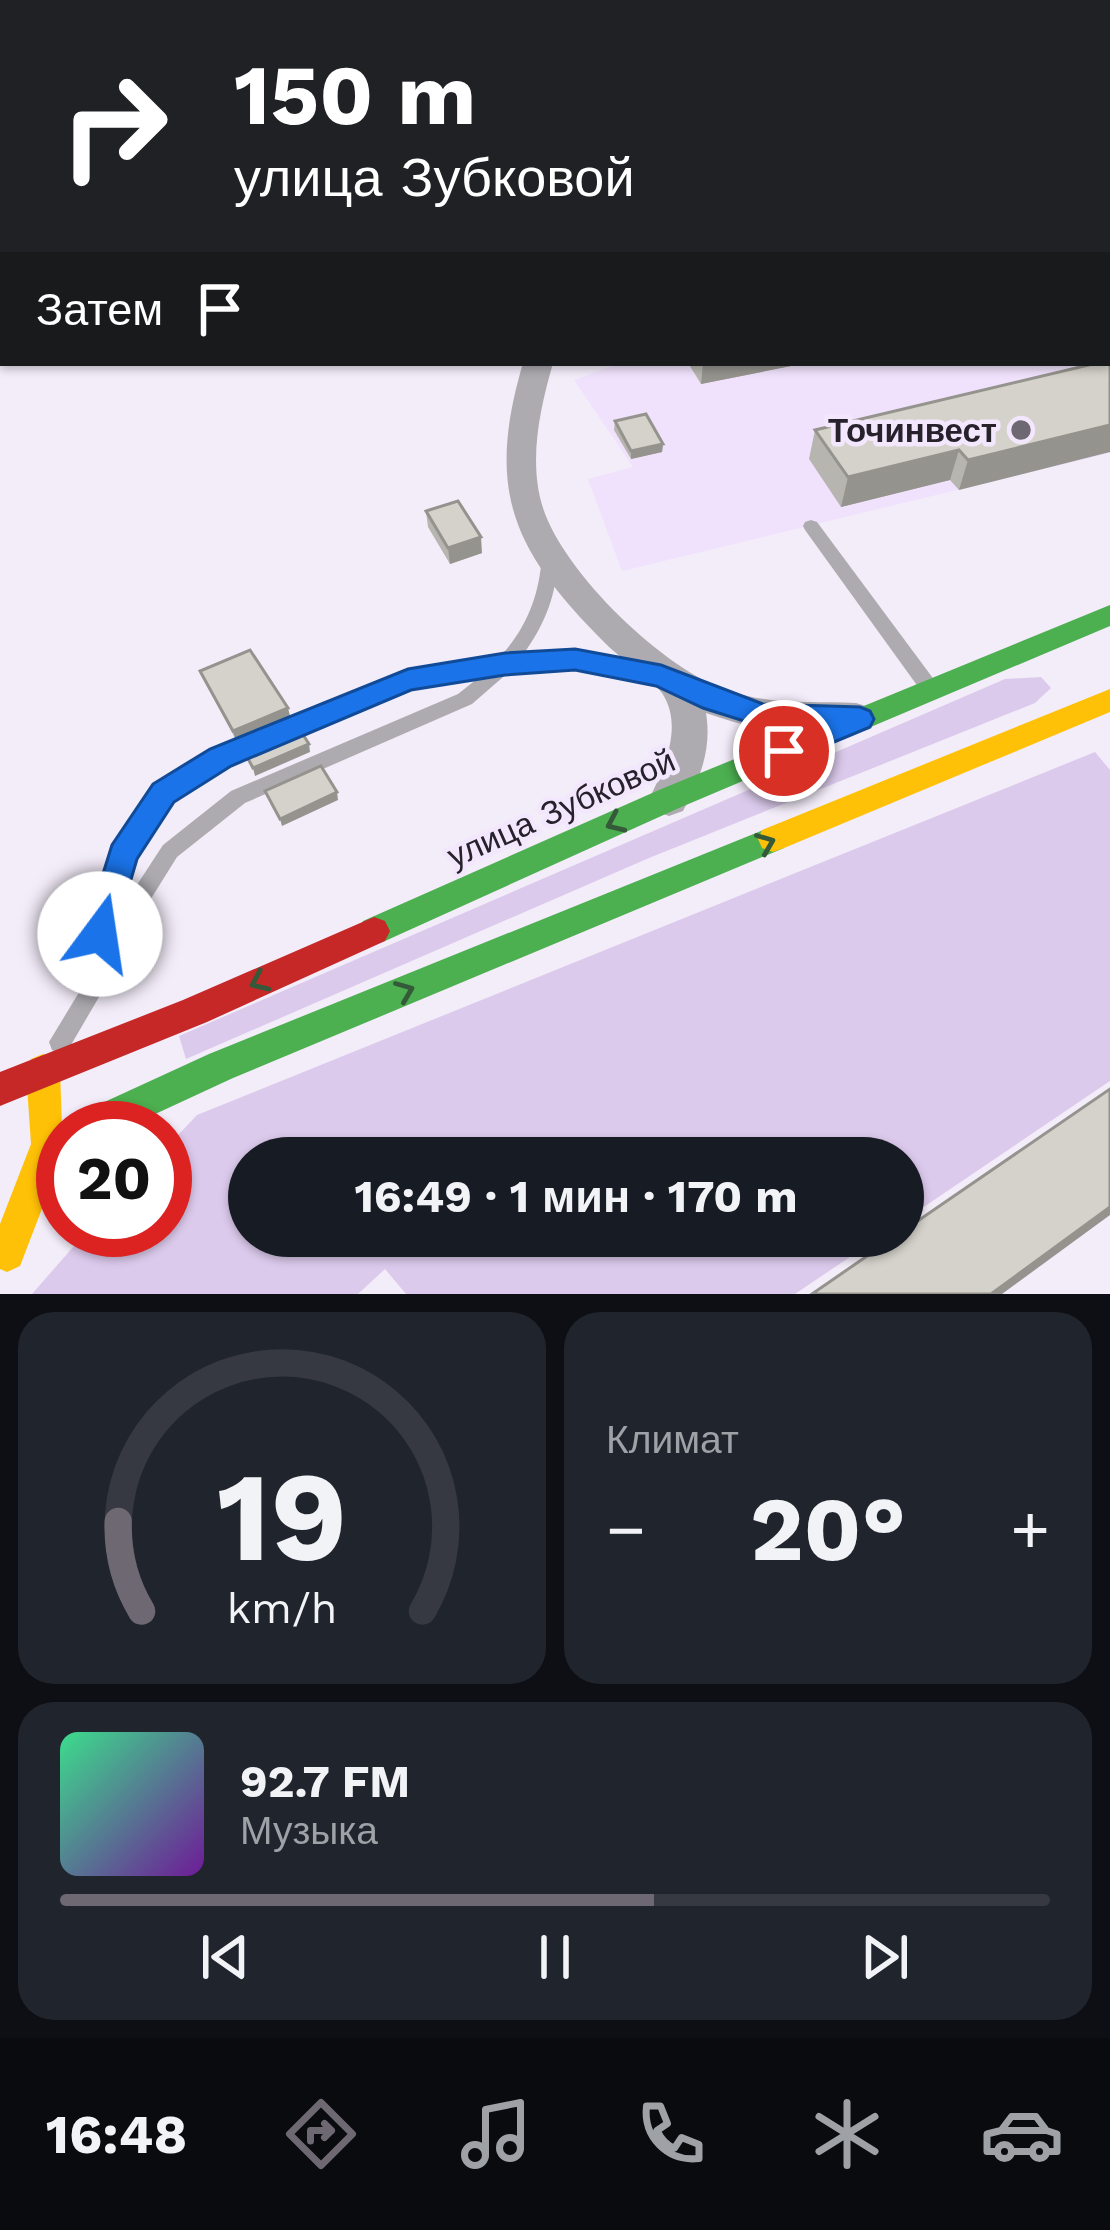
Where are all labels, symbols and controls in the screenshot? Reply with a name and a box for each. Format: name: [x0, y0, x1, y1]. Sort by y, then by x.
text: 150 m: [234, 46, 476, 144]
icon: right: [36, 48, 192, 204]
text: улица Зубковой: [234, 146, 635, 209]
icon: arrive: [187, 276, 253, 342]
text: Затем: [36, 283, 163, 336]
place label: Точинвест: [828, 411, 997, 450]
marker: Точинвест: [1008, 417, 1034, 443]
pin: [733, 700, 835, 802]
icon: arrive: [751, 718, 817, 784]
street label: улица Зубковой: [441, 740, 681, 876]
one-way arrow: [606, 809, 627, 833]
one-way arrow: [755, 833, 776, 857]
position arrow: [37, 871, 163, 997]
one-way arrow: [250, 968, 271, 992]
one-way arrow: [394, 981, 415, 1005]
speed limit sign: 20: [36, 1101, 192, 1257]
text: 16:49 · 1 мин · 170 m: [354, 1170, 798, 1223]
text: Климат: [606, 1417, 739, 1462]
text: 19: [217, 1444, 347, 1590]
text: 20°: [750, 1476, 906, 1582]
text: −: [606, 1491, 646, 1568]
text: +: [1010, 1491, 1050, 1568]
text: km/h: [227, 1583, 337, 1633]
text: 92.7 FM: [240, 1755, 410, 1808]
text: Музыка: [240, 1808, 378, 1853]
icon: previous: [192, 1924, 258, 1990]
icon: pause: [522, 1924, 588, 1990]
icon: next: [852, 1924, 918, 1990]
icon: directions: [279, 2092, 363, 2176]
icon: music: [454, 2092, 538, 2176]
icon: phone: [629, 2092, 713, 2176]
icon: climate: [805, 2092, 889, 2176]
icon: car: [980, 2092, 1064, 2176]
text: 16:48: [46, 2103, 187, 2166]

